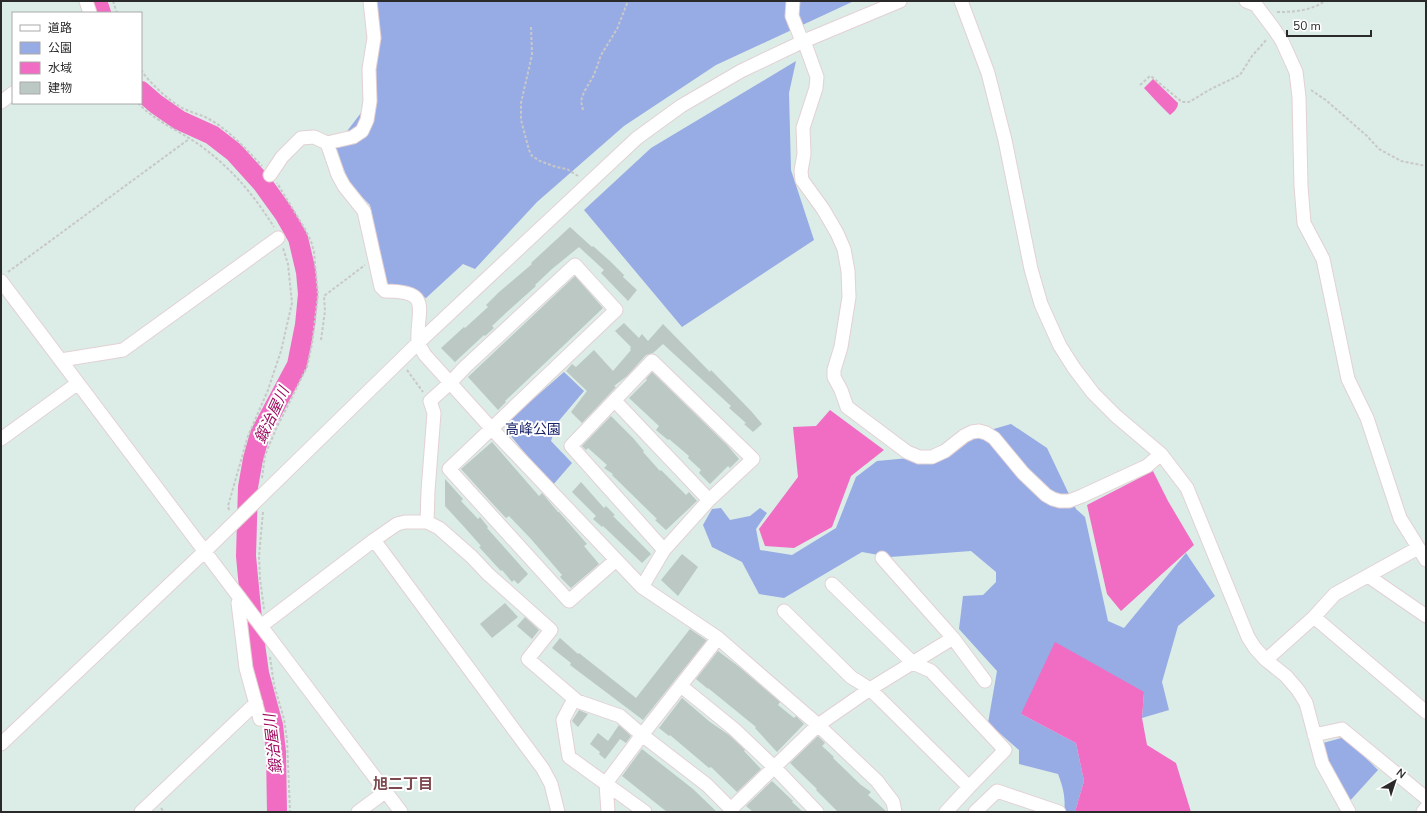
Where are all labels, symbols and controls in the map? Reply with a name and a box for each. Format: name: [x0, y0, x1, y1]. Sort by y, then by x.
legend: [12, 12, 142, 104]
scale bar: [1287, 12, 1371, 38]
text: 50 m: [1293, 18, 1321, 34]
text: 道路: [48, 20, 72, 36]
text: 公園: [48, 40, 72, 56]
text: 水域: [48, 60, 72, 76]
text: 建物: [48, 80, 72, 96]
water label: 鍛治屋川: [250, 382, 295, 446]
park label: 高峰公園: [505, 420, 561, 439]
water label: 鍛治屋川: [259, 711, 287, 775]
north arrow: [1375, 761, 1415, 801]
text: N: [1393, 765, 1409, 782]
district label: 旭二丁目: [373, 774, 433, 794]

